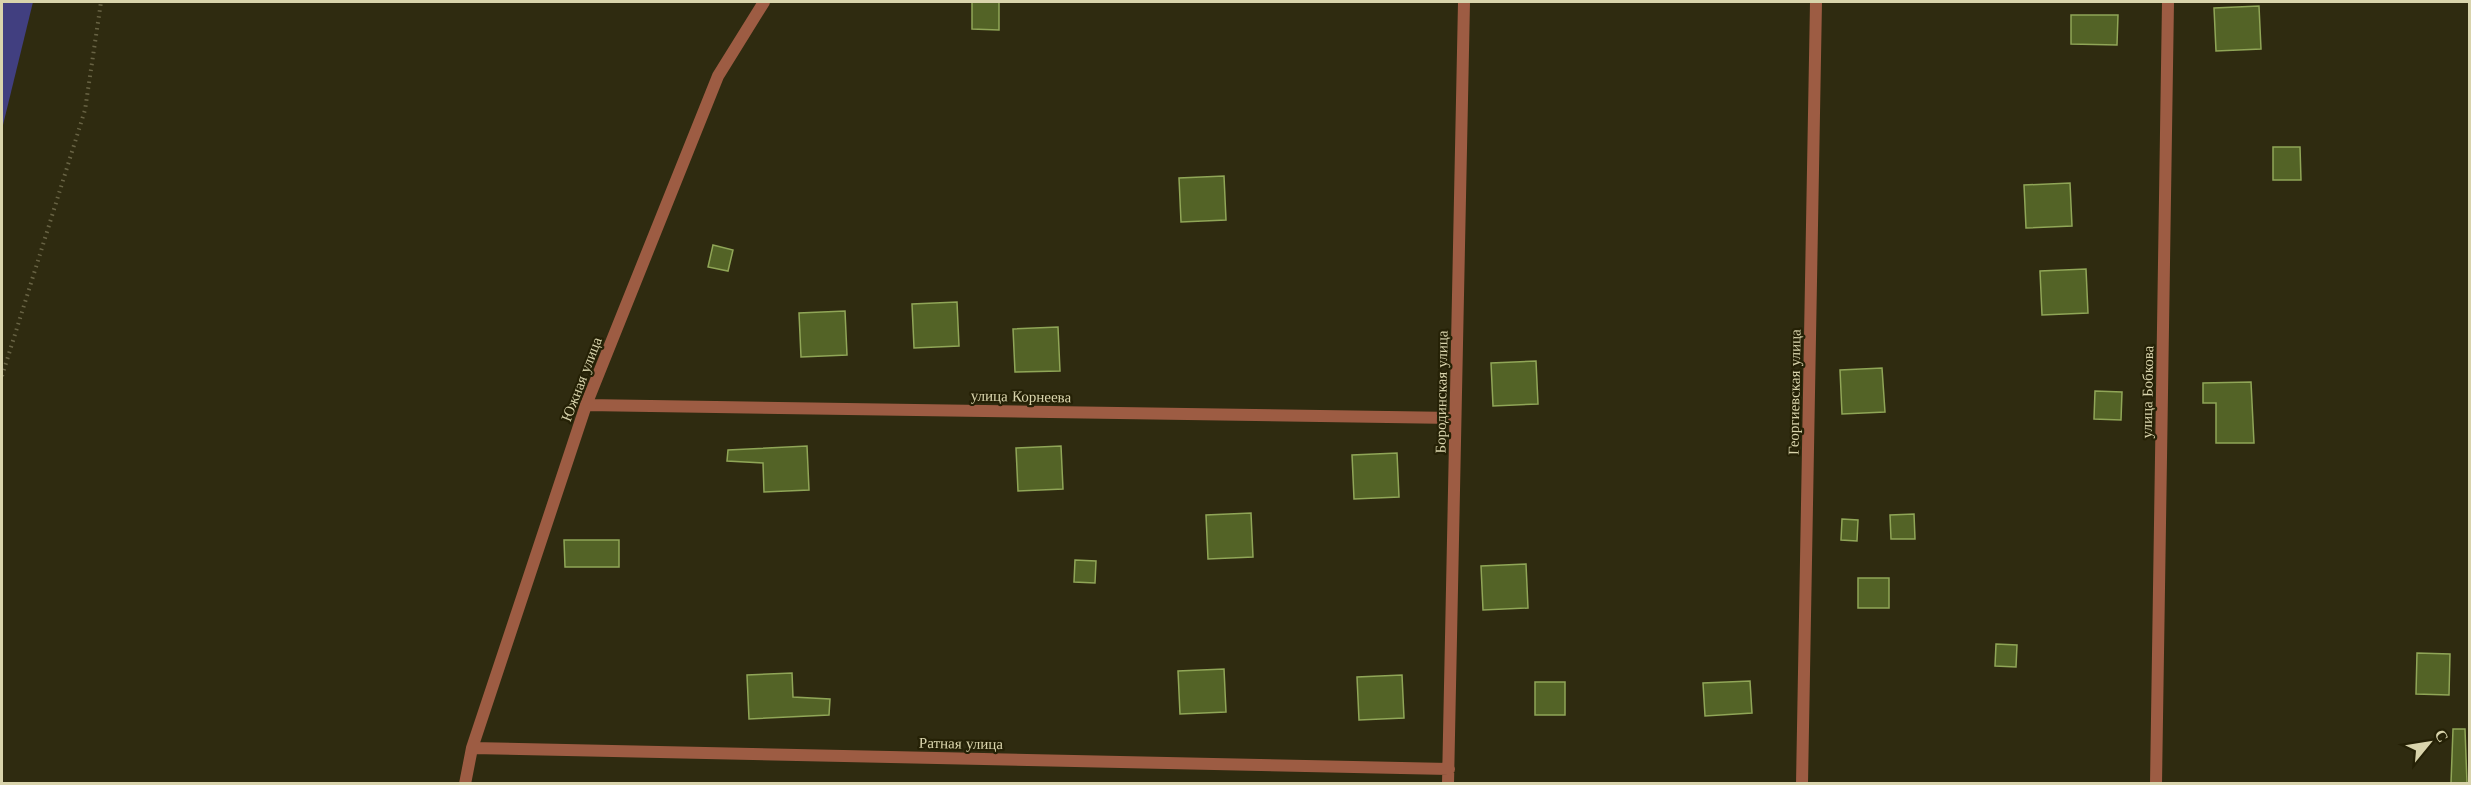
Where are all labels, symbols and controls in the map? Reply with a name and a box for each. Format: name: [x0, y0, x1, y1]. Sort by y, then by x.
street label: Георгиевская улица: [1783, 329, 1805, 455]
street label: Бородинская улица: [1430, 330, 1452, 454]
street label: Южная улица: [556, 334, 606, 424]
street label: улица Бобкова: [2137, 345, 2157, 438]
street label: улица Корнеева: [971, 386, 1072, 406]
north arrow: [2399, 713, 2459, 773]
text: С: [2430, 725, 2454, 746]
street label: Ратная улица: [919, 733, 1004, 753]

